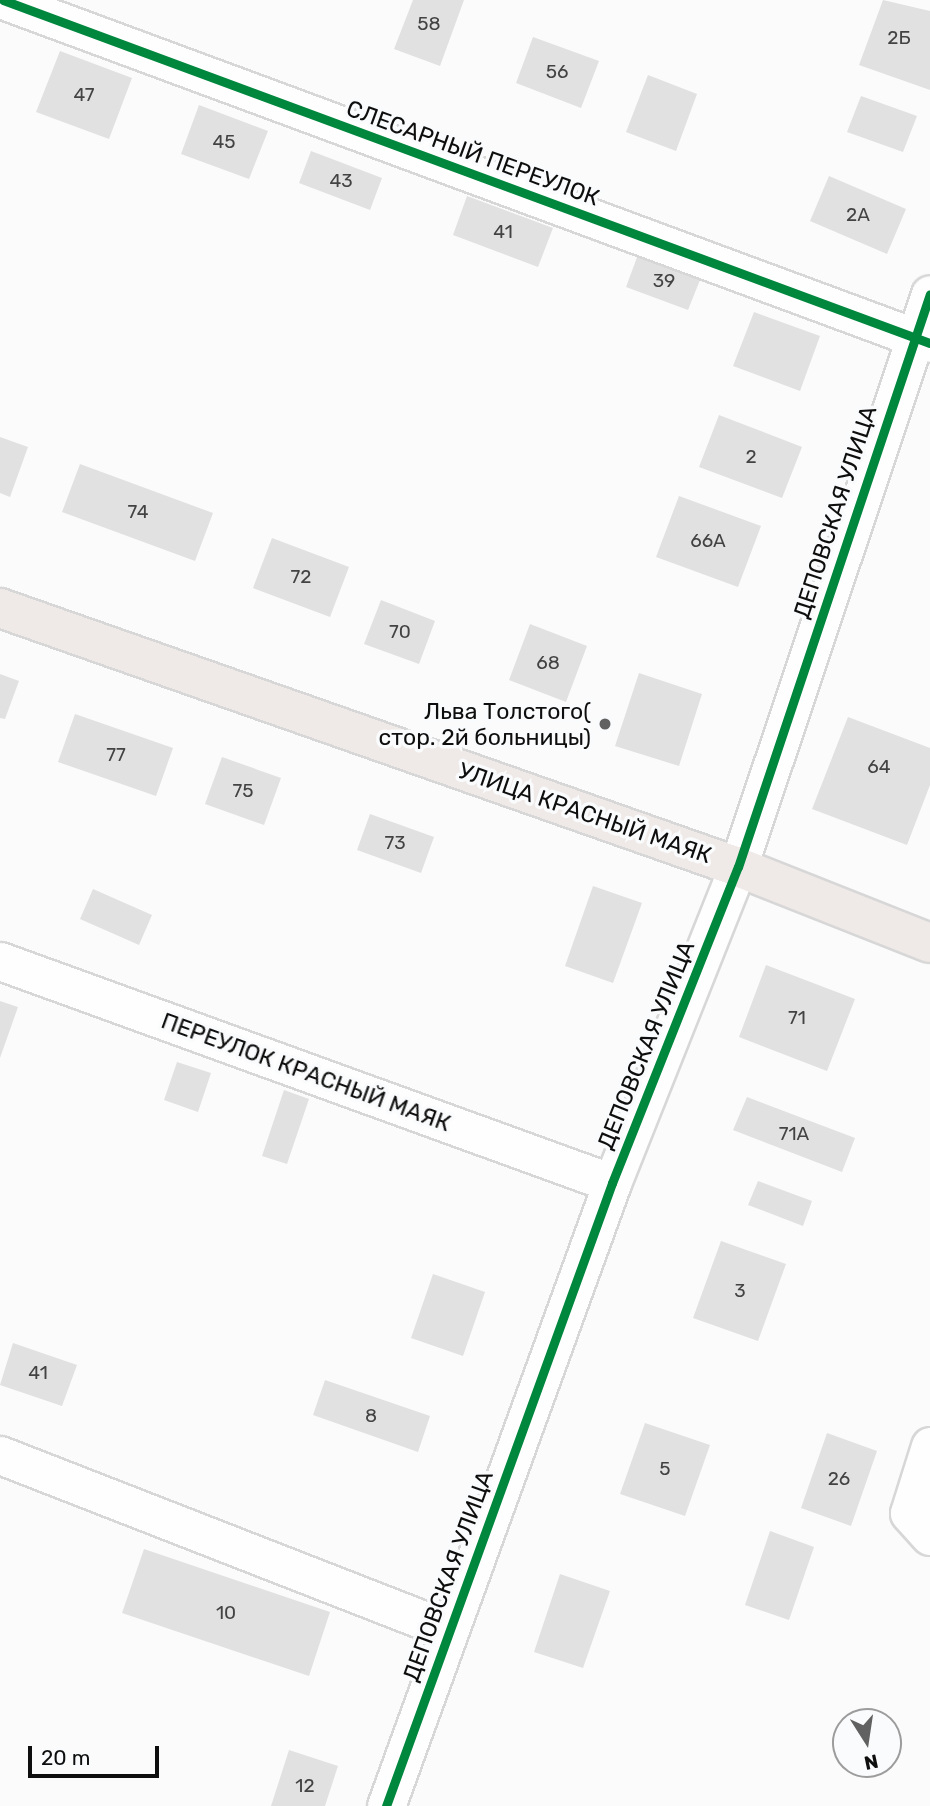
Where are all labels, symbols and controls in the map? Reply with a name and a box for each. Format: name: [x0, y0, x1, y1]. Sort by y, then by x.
house number: 58: [417, 13, 441, 35]
house number: 2Б: [887, 27, 911, 49]
house number: 56: [546, 61, 568, 83]
house number: 47: [73, 84, 95, 106]
street label: СЛЕСАРНЫЙ ПЕРЕУЛОК: [343, 94, 603, 212]
house number: 45: [212, 131, 236, 153]
house number: 43: [329, 170, 353, 192]
house number: 2А: [846, 204, 870, 226]
house number: 41: [493, 221, 513, 243]
house number: 39: [653, 270, 675, 292]
street label: ДЕПОВСКАЯ УЛИЦА: [788, 402, 882, 622]
house number: 2: [745, 446, 757, 468]
house number: 74: [128, 501, 148, 523]
house number: 66А: [690, 530, 726, 552]
house number: 72: [291, 566, 311, 588]
house number: 70: [389, 621, 411, 643]
house number: 68: [536, 652, 560, 674]
place label: Льва Толстого( стор. 2й больницы): [379, 697, 591, 751]
marker: Льва Толстого( стор. 2й больницы): [597, 716, 613, 732]
house number: 77: [106, 744, 126, 766]
house number: 64: [867, 756, 891, 778]
street label: УЛИЦА КРАСНЫЙ МАЯК: [455, 757, 715, 869]
house number: 75: [232, 780, 254, 802]
house number: 73: [384, 832, 406, 854]
street label: ДЕПОВСКАЯ УЛИЦА: [592, 937, 700, 1153]
street label: ПЕРЕУЛОК КРАСНЫЙ МАЯК: [158, 1007, 454, 1137]
house number: 71: [788, 1007, 806, 1029]
house number: 71А: [779, 1123, 809, 1145]
house number: 3: [734, 1280, 746, 1302]
house number: 41: [28, 1362, 48, 1384]
house number: 8: [365, 1405, 377, 1427]
house number: 5: [659, 1458, 671, 1480]
street label: ДЕПОВСКАЯ УЛИЦА: [397, 1467, 499, 1685]
house number: 26: [828, 1468, 850, 1490]
house number: 10: [216, 1602, 236, 1624]
north arrow: [832, 1708, 902, 1778]
scale bar: [32, 1732, 163, 1776]
text: 20 m: [41, 1745, 90, 1770]
text: N: [862, 1749, 880, 1775]
house number: 12: [295, 1775, 315, 1797]

